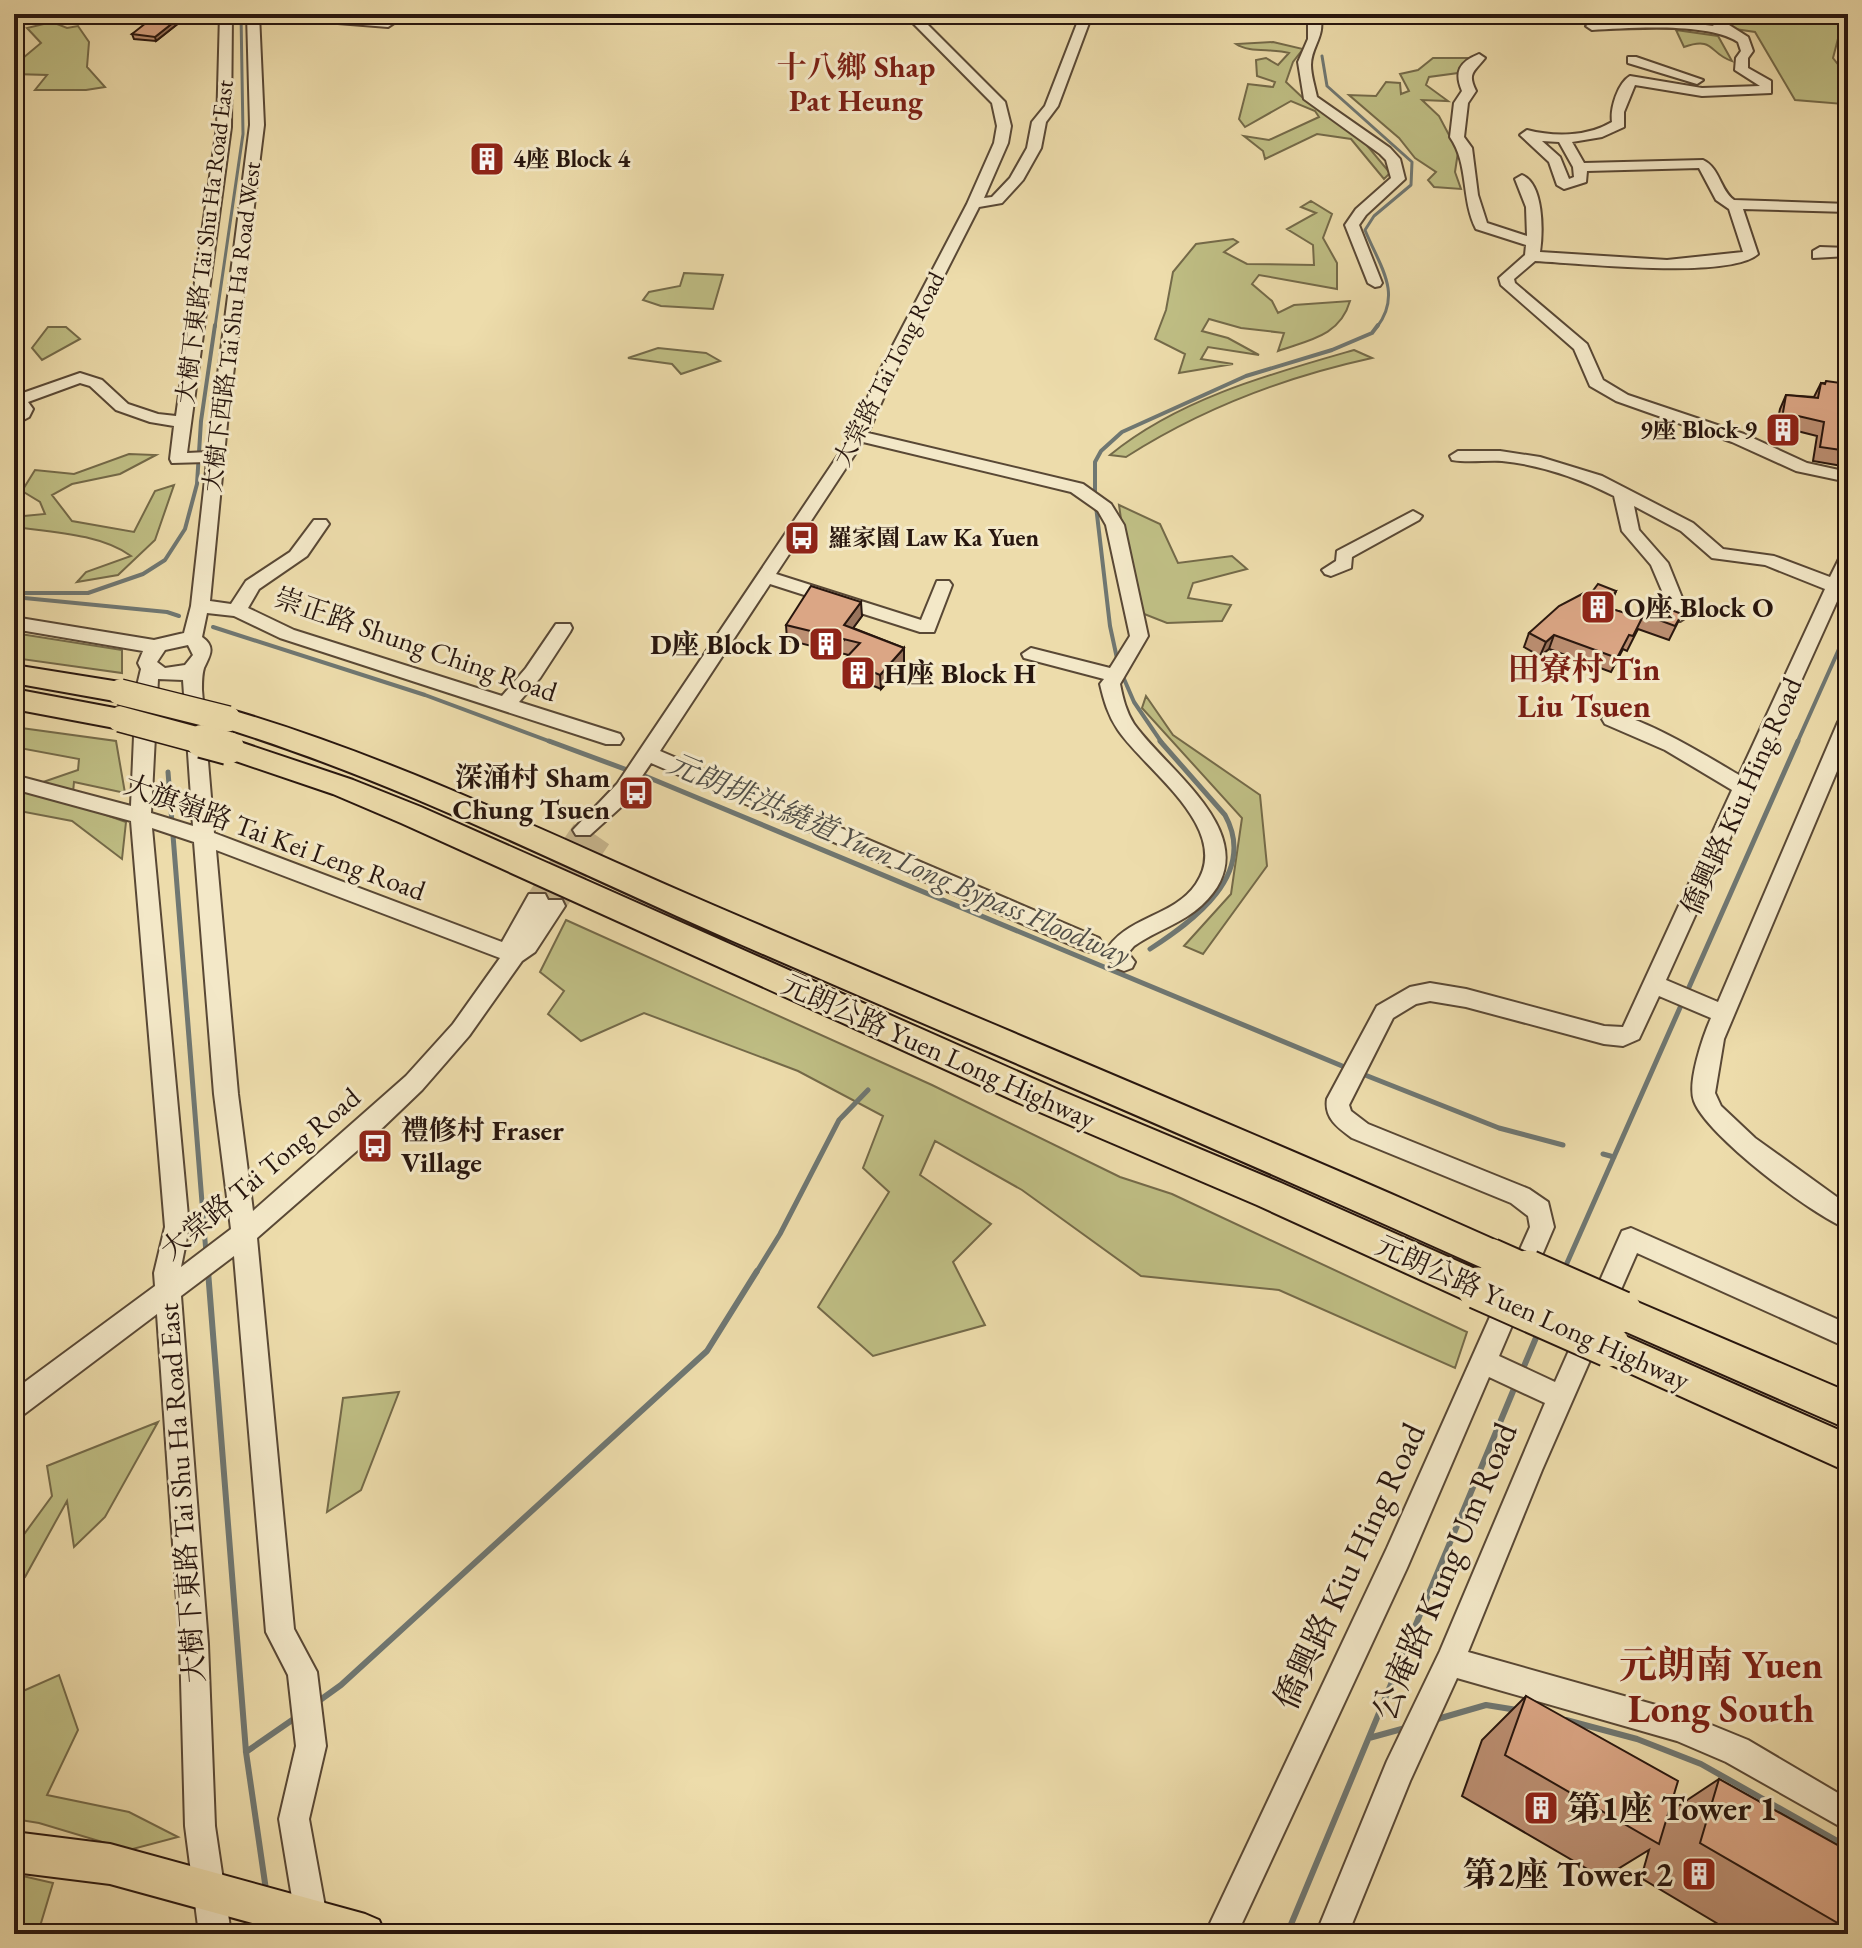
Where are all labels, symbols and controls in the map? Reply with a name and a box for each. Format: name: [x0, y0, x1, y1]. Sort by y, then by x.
district label: 十八鄉 Shap Pat Heung: [777, 47, 935, 120]
street label: 大樹下東路 Tai Shu Ha Road East: [169, 78, 240, 406]
building icon: 4座 Block 4: [468, 140, 506, 178]
place label: 4座 Block 4: [513, 143, 630, 174]
street label: 大樹下西路 Tai Shu Ha Road West: [196, 160, 267, 494]
street label: 大棠路 Tai Tong Road: [826, 266, 951, 471]
building icon: 9座 Block 9: [1764, 411, 1802, 449]
place label: 9座 Block 9: [1640, 414, 1757, 445]
bus stop icon: 羅家園 Law Ka Yuen: [783, 519, 821, 557]
place label: 羅家園 Law Ka Yuen: [828, 522, 1039, 553]
street label: 崇正路 Shung Ching Road: [270, 579, 563, 710]
building icon: O座 Block O: [1579, 588, 1617, 626]
place label: O座 Block O: [1624, 589, 1774, 625]
building icon: D座 Block D: [807, 625, 845, 663]
place label: D座 Block D: [650, 626, 800, 662]
district label: 田寮村 Tin Liu Tsuen: [1508, 648, 1660, 727]
building icon: H座 Block H: [839, 654, 877, 692]
place label: H座 Block H: [884, 655, 1036, 691]
street label: 僑興路 Kiu Hing Road: [1672, 671, 1810, 921]
water label: 元朗排洪繞道 Yuen Long Bypass Floodway: [662, 743, 1136, 974]
place label: 深涌村 Sham Chung Tsuen: [452, 759, 610, 827]
street label: 大旗嶺路 Tai Kei Leng Road: [119, 766, 431, 909]
bus stop icon: 深涌村 Sham Chung Tsuen: [617, 774, 655, 812]
street label: 元朗公路 Yuen Long Highway: [776, 965, 1102, 1137]
street label: 大棠路 Tai Tong Road: [153, 1078, 368, 1267]
place label: 禮修村 Fraser Village: [401, 1112, 564, 1180]
bus stop icon: 禮修村 Fraser Village: [356, 1127, 394, 1165]
street label: 元朗公路 Yuen Long Highway: [1370, 1226, 1696, 1398]
street label: 大樹下東路 Tai Shu Ha Road East: [150, 1302, 212, 1684]
street label: 僑興路 Kiu Hing Road: [1263, 1415, 1435, 1716]
street label: 公庵路 Kung Um Road: [1361, 1415, 1527, 1726]
district label: 元朗南 Yuen Long South: [1619, 1640, 1823, 1733]
place label: 第1座 Tower 1: [1567, 1786, 1777, 1830]
building icon: 第1座 Tower 1: [1522, 1789, 1560, 1827]
place label: 第2座 Tower 2: [1463, 1852, 1673, 1896]
building icon: 第2座 Tower 2: [1680, 1855, 1718, 1893]

